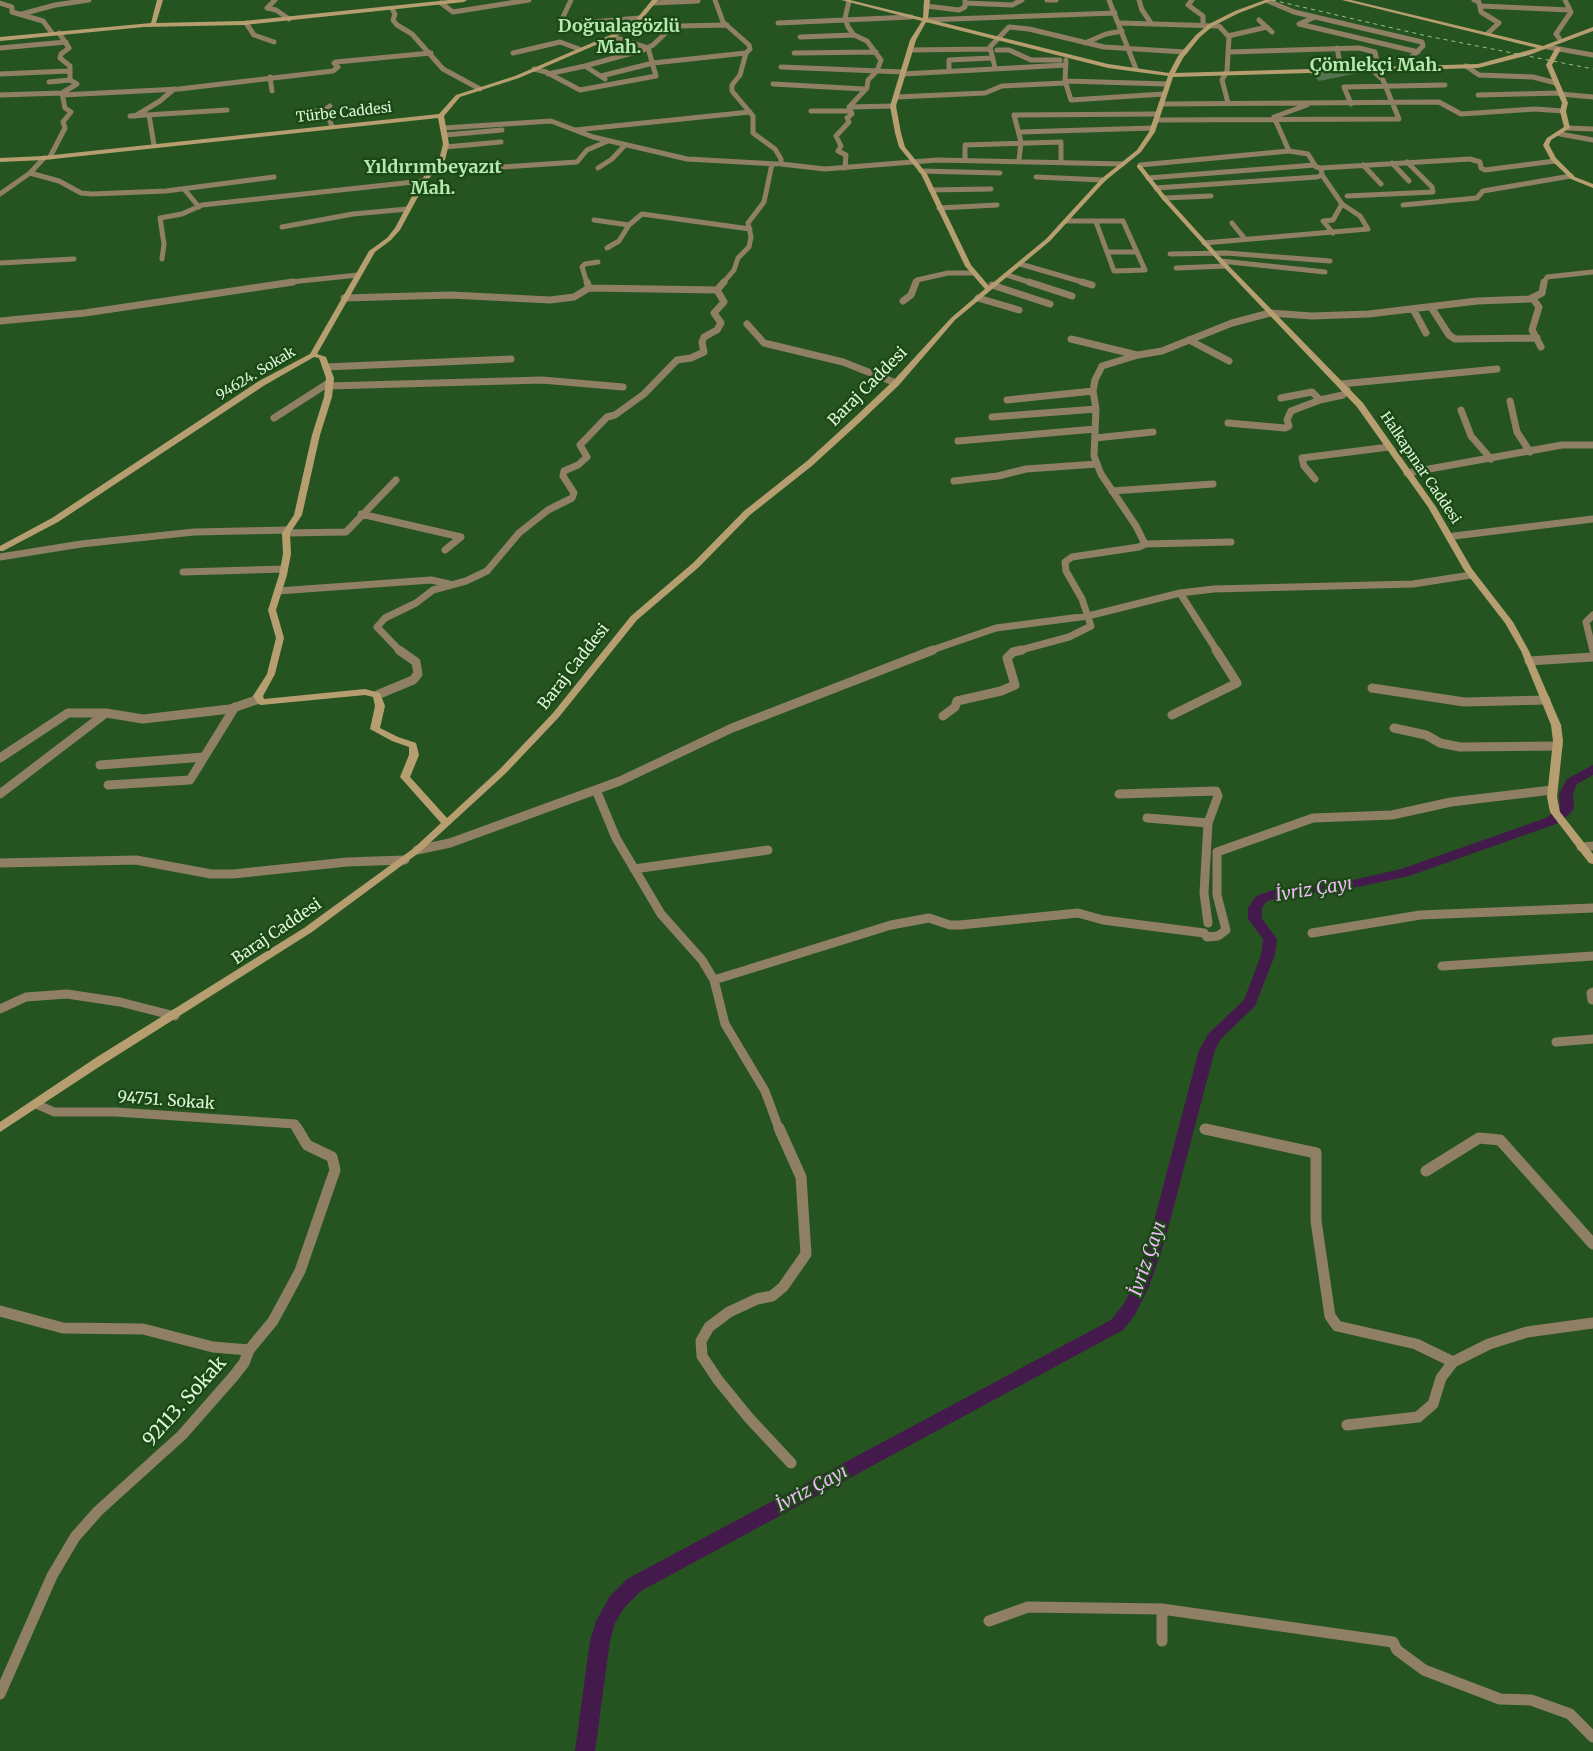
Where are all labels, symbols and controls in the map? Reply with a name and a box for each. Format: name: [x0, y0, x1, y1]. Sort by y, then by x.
district label: Doğualagözlü Mah.: [558, 16, 680, 58]
district label: Çömlekçi Mah.: [1310, 55, 1442, 77]
street label: Türbe Caddesi: [295, 100, 393, 126]
district label: Yıldırımbeyazıt Mah.: [364, 157, 502, 200]
street label: Baraj Caddesi: [824, 343, 912, 431]
street label: 94624. Sokak: [213, 344, 299, 404]
street label: Halkapınar Caddesi: [1376, 409, 1464, 527]
street label: Baraj Caddesi: [534, 620, 614, 714]
water label: İvriz Çayı: [1274, 873, 1354, 907]
street label: Baraj Caddesi: [229, 895, 325, 969]
street label: 94751. Sokak: [117, 1088, 215, 1114]
water label: İvriz Çayı: [1125, 1219, 1171, 1299]
street label: 92113. Sokak: [138, 1352, 232, 1452]
water label: İvriz Çayı: [773, 1461, 851, 1517]

